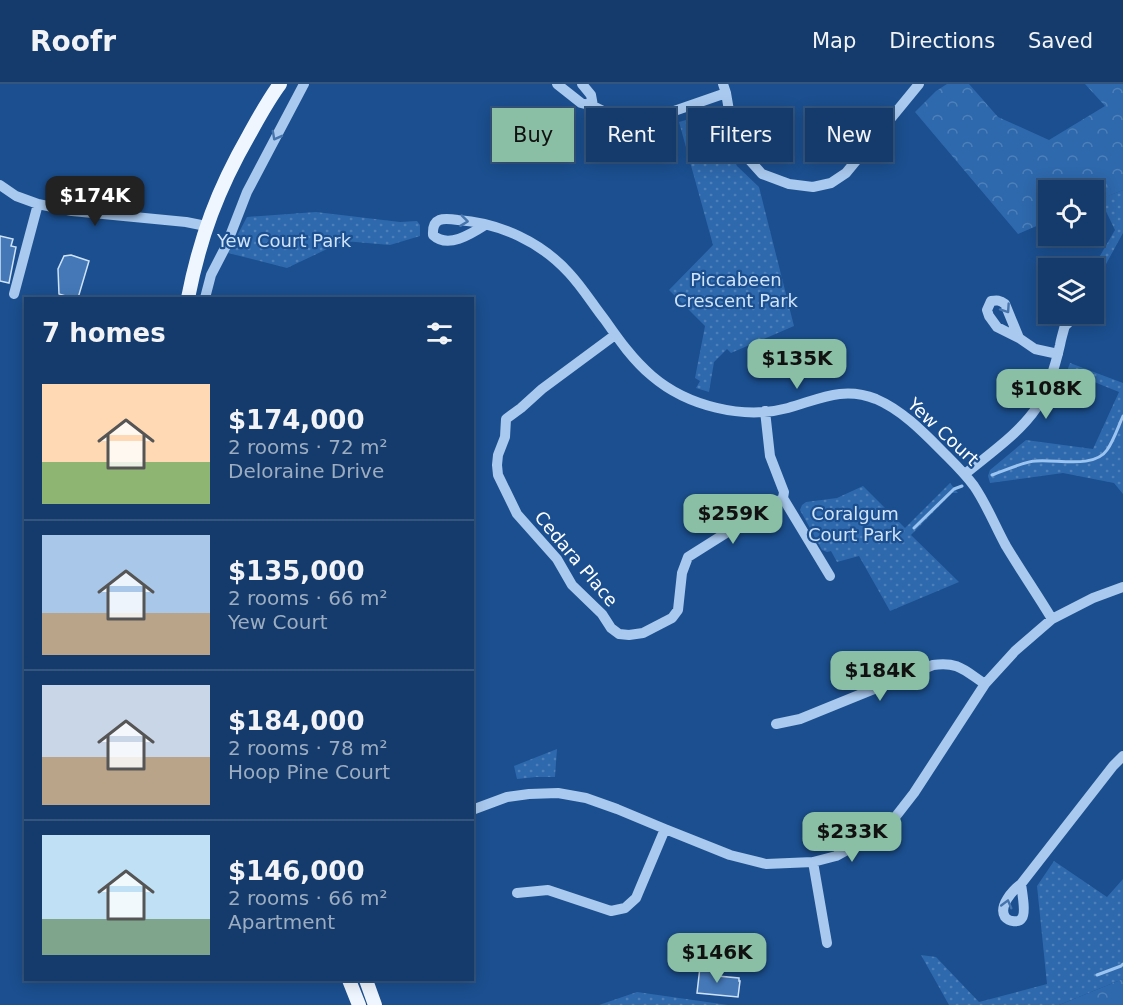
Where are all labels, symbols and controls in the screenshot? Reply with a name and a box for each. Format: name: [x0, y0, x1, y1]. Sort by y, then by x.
text: Roofr: [30, 25, 116, 58]
text: Map: [812, 29, 856, 53]
text: Directions: [889, 29, 995, 53]
text: Saved: [1028, 29, 1093, 53]
chip: Buy: [492, 108, 574, 162]
chip: Rent: [586, 108, 676, 162]
chip: Filters: [688, 108, 793, 162]
chip: New: [805, 108, 893, 162]
one-way arrow: [272, 129, 283, 140]
pin: $174K: [53, 176, 137, 227]
map controls: [1038, 180, 1104, 324]
button: locate: [1038, 180, 1104, 246]
text: $174K: [59, 183, 131, 207]
one-way arrow: [459, 214, 468, 226]
park label: Yew Court Park: [216, 230, 352, 251]
button: layers: [1038, 258, 1104, 324]
park label: Piccabeen Crescent Park: [674, 269, 799, 311]
one-way arrow: [998, 302, 1009, 313]
icon: filters: [423, 317, 456, 350]
text: 7 homes: [42, 318, 166, 348]
pin: $135K: [755, 339, 839, 390]
text: $135K: [761, 346, 833, 370]
pin: $108K: [1004, 369, 1088, 420]
text: $108K: [1010, 376, 1082, 400]
street label: Yew Court: [903, 393, 983, 470]
text: $174,000: [228, 405, 365, 435]
icon: home: [90, 408, 162, 480]
text: 2 rooms · 72 m²: [228, 435, 388, 459]
text: Deloraine Drive: [228, 459, 384, 483]
pin: $259K: [691, 494, 775, 545]
text: $259K: [697, 501, 769, 525]
park label: Coralgum Court Park: [808, 503, 903, 545]
street label: Cedara Place: [530, 507, 622, 611]
text: $135,000: [228, 556, 365, 586]
icon: home: [90, 559, 162, 631]
text: 2 rooms · 66 m²: [228, 586, 388, 610]
text: Yew Court: [228, 610, 328, 634]
pin: $184K: [838, 651, 922, 702]
text: $184K: [844, 658, 916, 682]
text: $184,000: [228, 706, 365, 736]
icon: home: [90, 709, 162, 781]
text: 2 rooms · 78 m²: [228, 736, 388, 760]
text: Hoop Pine Court: [228, 760, 390, 784]
pin: $233K: [810, 812, 894, 863]
text: $233K: [816, 819, 888, 843]
text: $146,000: [228, 856, 365, 886]
icon: home: [90, 859, 162, 931]
text: 2 rooms · 66 m²: [228, 886, 388, 910]
one-way arrow: [1000, 899, 1012, 910]
text: Apartment: [228, 910, 335, 934]
pin: $146K: [675, 933, 759, 984]
text: $146K: [681, 940, 753, 964]

